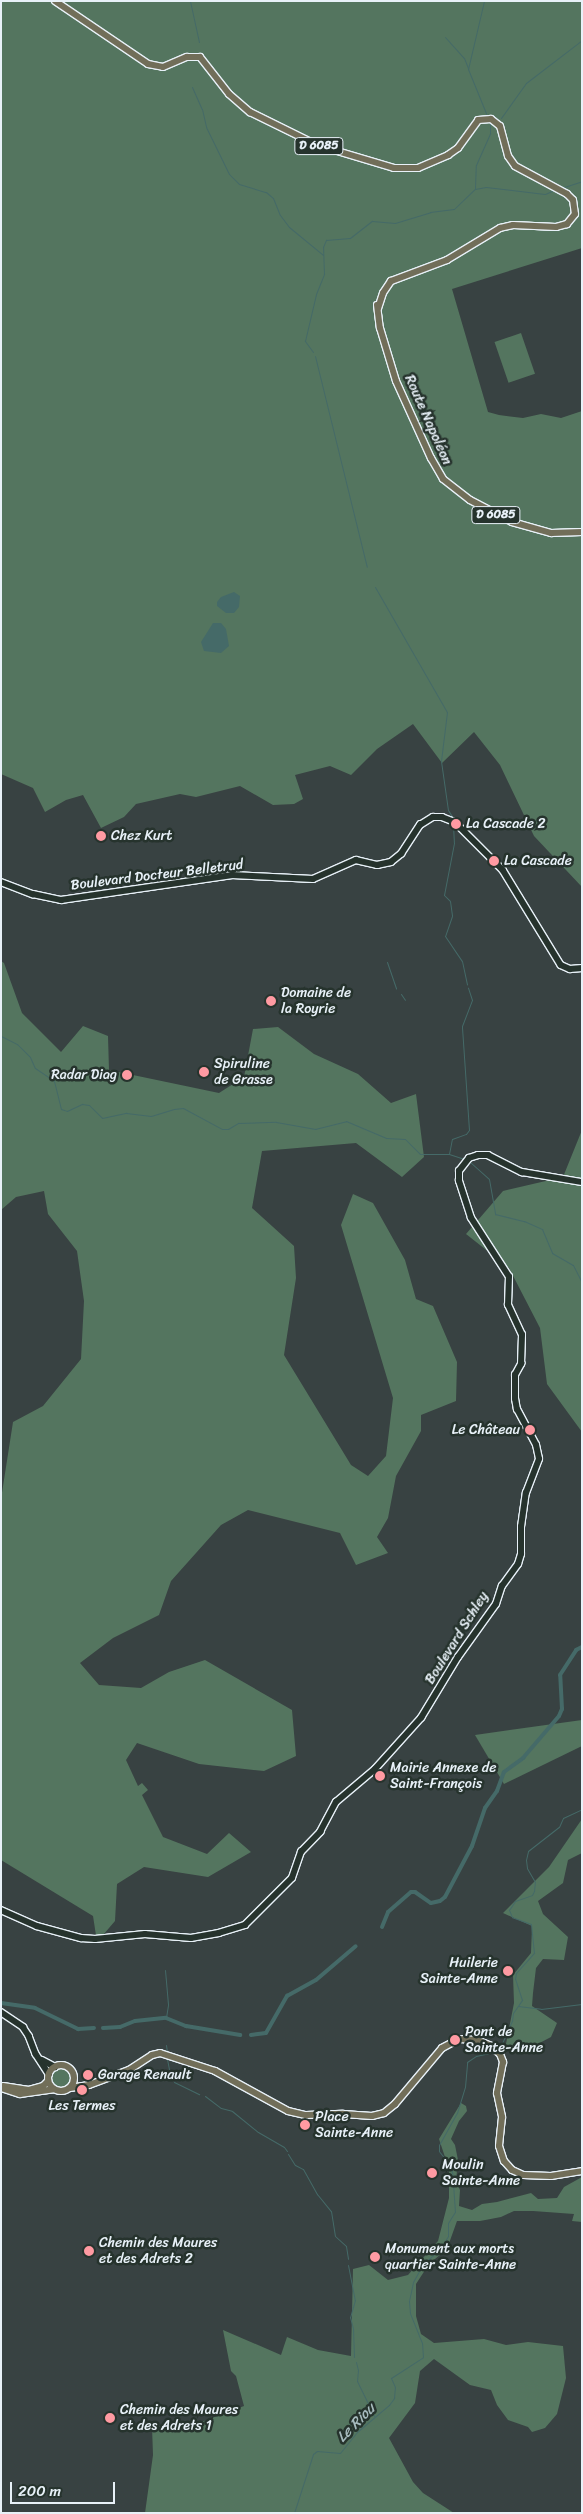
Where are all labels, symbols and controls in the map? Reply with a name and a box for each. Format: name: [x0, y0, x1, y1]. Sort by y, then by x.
road number: D 6085: [294, 136, 344, 156]
street label: Route Napoléon: [401, 372, 455, 468]
road number: D 6085: [471, 506, 521, 524]
place label: La Cascade 2: [466, 816, 545, 832]
marker: La Cascade 2: [450, 818, 462, 830]
place label: Chez Kurt: [111, 828, 172, 844]
marker: Chez Kurt: [95, 830, 107, 842]
place label: La Cascade: [504, 853, 571, 869]
marker: La Cascade: [488, 855, 500, 867]
street label: Boulevard Docteur Belletrud: [69, 856, 245, 894]
place label: Domaine de la Royrie: [281, 985, 351, 1018]
marker: Domaine de la Royrie: [265, 995, 277, 1007]
place label: Spiruline de Grasse: [214, 1056, 273, 1088]
marker: Spiruline de Grasse: [198, 1066, 210, 1078]
place label: Radar Diag: [51, 1067, 117, 1083]
marker: Radar Diag: [121, 1069, 133, 1081]
place label: Le Château: [452, 1422, 520, 1438]
marker: Le Château: [524, 1424, 536, 1436]
street label: Boulevard Schley: [422, 1589, 492, 1687]
place label: Mairie Annexe de Saint-François: [390, 1760, 497, 1792]
marker: Mairie Annexe de Saint-François: [374, 1770, 386, 1782]
place label: Huilerie Sainte-Anne: [420, 1955, 498, 1988]
marker: Huilerie Sainte-Anne: [502, 1965, 514, 1977]
place label: Pont de Sainte-Anne: [465, 2024, 543, 2056]
marker: Pont de Sainte-Anne: [449, 2034, 461, 2046]
place label: Garage Renault: [98, 2067, 191, 2083]
marker: Garage Renault: [82, 2069, 94, 2081]
marker: Les Termes: [76, 2084, 88, 2096]
place label: Les Termes: [49, 2098, 115, 2114]
place label: Place Sainte-Anne: [315, 2109, 393, 2142]
marker: Place Sainte-Anne: [299, 2119, 311, 2131]
place label: Moulin Sainte-Anne: [442, 2157, 520, 2190]
marker: Moulin Sainte-Anne: [426, 2167, 438, 2179]
place label: Chemin des Maures et des Adrets 2: [99, 2235, 218, 2268]
place label: Monument aux morts quartier Sainte-Anne: [385, 2241, 516, 2274]
marker: Chemin des Maures et des Adrets 2: [83, 2245, 95, 2257]
marker: Monument aux morts quartier Sainte-Anne: [369, 2251, 381, 2263]
water label: Le Riou: [333, 2400, 379, 2446]
place label: Chemin des Maures et des Adrets 1: [120, 2402, 239, 2434]
marker: Chemin des Maures et des Adrets 1: [104, 2412, 116, 2424]
scale bar: [12, 2472, 118, 2504]
text: 200 m: [18, 2478, 61, 2504]

